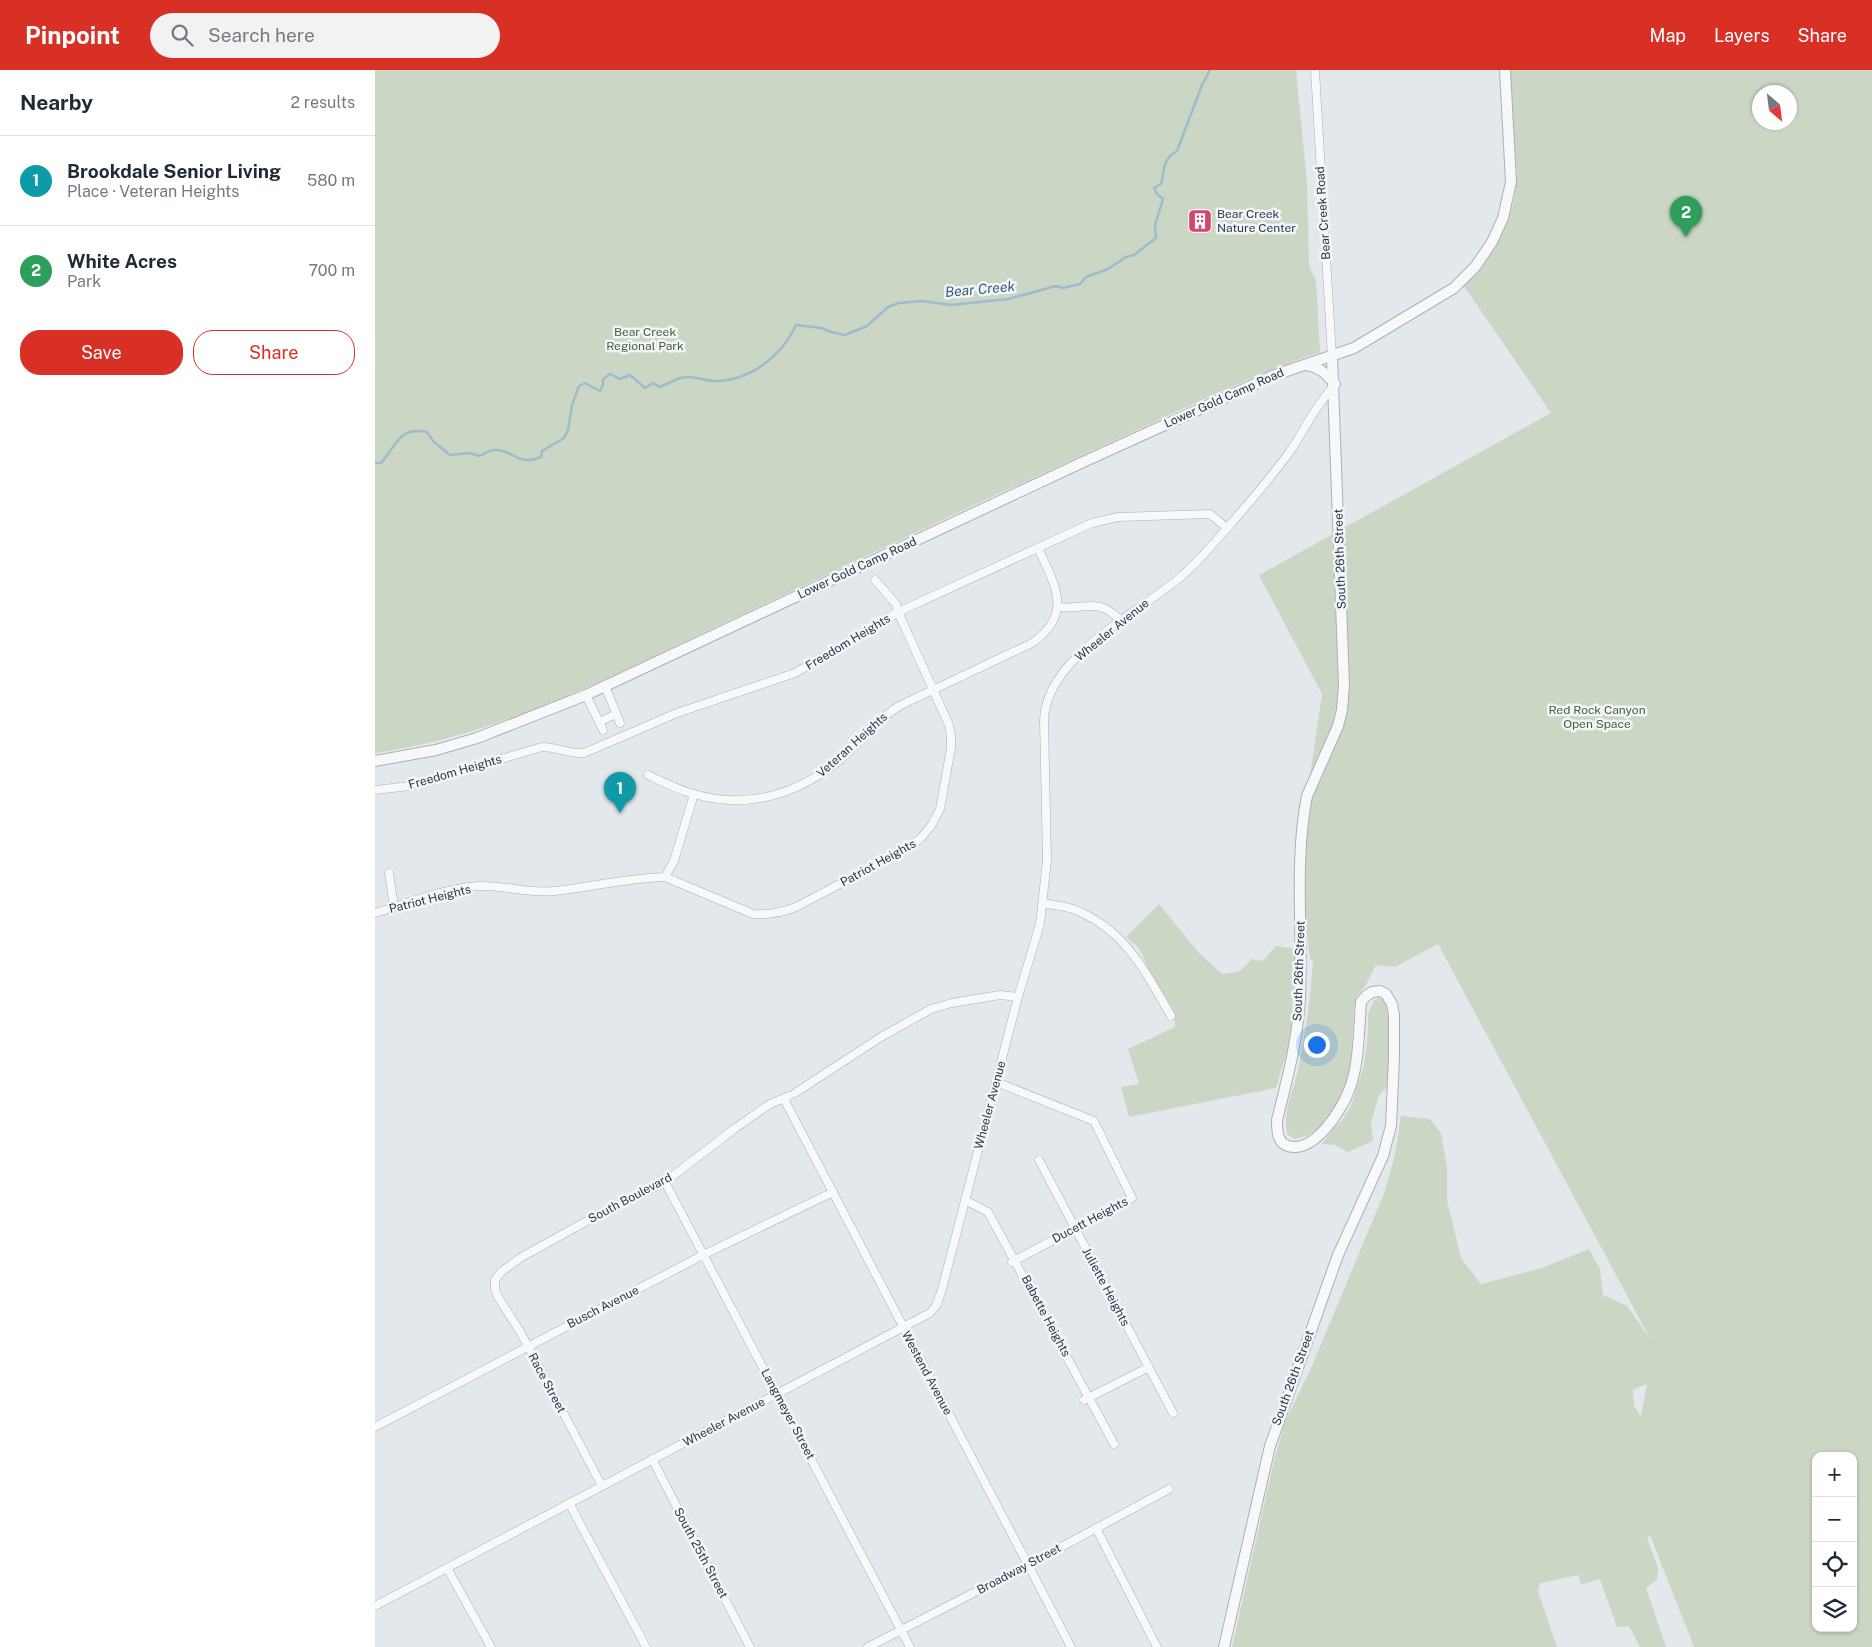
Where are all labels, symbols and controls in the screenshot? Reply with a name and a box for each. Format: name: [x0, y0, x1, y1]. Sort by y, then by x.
search box: [150, 13, 500, 58]
text: Pinpoint: [25, 21, 120, 49]
icon: search: [168, 21, 196, 49]
text: Search here: [208, 24, 315, 46]
text: Map: [1650, 25, 1686, 46]
text: Layers: [1714, 25, 1770, 46]
text: Share: [1798, 25, 1847, 46]
north arrow: [1752, 85, 1797, 130]
text: Nearby: [20, 90, 93, 115]
text: 2 results: [290, 93, 355, 112]
text: Brookdale Senior Living: [67, 160, 281, 182]
street label: Bear Creek Road: [1313, 166, 1333, 260]
text: 1: [33, 171, 39, 190]
text: 580 m: [307, 171, 355, 190]
text: Place · Veteran Heights: [67, 182, 239, 201]
pin: 2: [1670, 196, 1702, 237]
place label: Bear Creek Nature Center: [1217, 207, 1296, 235]
building icon: Bear Creek Nature Center: [1187, 208, 1213, 234]
text: White Acres: [67, 250, 177, 272]
text: 2: [31, 261, 41, 280]
text: 700 m: [309, 261, 355, 280]
text: Park: [67, 272, 101, 291]
water label: Bear Creek: [944, 278, 1016, 300]
park label: Bear Creek Regional Park: [606, 325, 684, 353]
button: Save: [20, 330, 183, 375]
button: Share: [193, 330, 355, 375]
street label: Lower Gold Camp Road: [1162, 365, 1286, 431]
street label: South 26th Street: [1331, 508, 1349, 609]
street label: Lower Gold Camp Road: [795, 534, 919, 602]
street label: Wheeler Avenue: [1072, 596, 1152, 664]
street label: Freedom Heights: [803, 611, 893, 673]
park label: Red Rock Canyon Open Space: [1548, 703, 1646, 731]
street label: Veteran Heights: [814, 710, 890, 780]
street label: Freedom Heights: [407, 752, 503, 792]
pin: 1: [604, 772, 636, 813]
street label: Patriot Heights: [838, 837, 918, 889]
street label: Patriot Heights: [388, 882, 472, 916]
street label: South 26th Street: [1290, 920, 1308, 1021]
your location: [1304, 1032, 1330, 1058]
street label: Wheeler Avenue: [971, 1059, 1009, 1151]
street label: South Boulevard: [586, 1170, 674, 1226]
street label: Ducett Heights: [1050, 1194, 1130, 1246]
street label: Juliette Heights: [1079, 1245, 1133, 1329]
street label: Babette Heights: [1019, 1273, 1073, 1359]
street label: Busch Avenue: [565, 1283, 641, 1331]
street label: South 26th Street: [1269, 1328, 1317, 1428]
street label: Westend Avenue: [899, 1329, 955, 1418]
street label: Race Street: [525, 1351, 569, 1416]
street label: Langmeyer Street: [758, 1366, 818, 1462]
street label: Wheeler Avenue: [681, 1394, 768, 1450]
map controls: [1812, 1452, 1857, 1632]
button: +: [1812, 1452, 1857, 1497]
button: −: [1812, 1497, 1857, 1542]
street label: South 25th Street: [671, 1505, 731, 1601]
street label: Broadway Street: [975, 1541, 1064, 1597]
button: locate: [1812, 1542, 1857, 1587]
button: layers: [1812, 1587, 1857, 1632]

